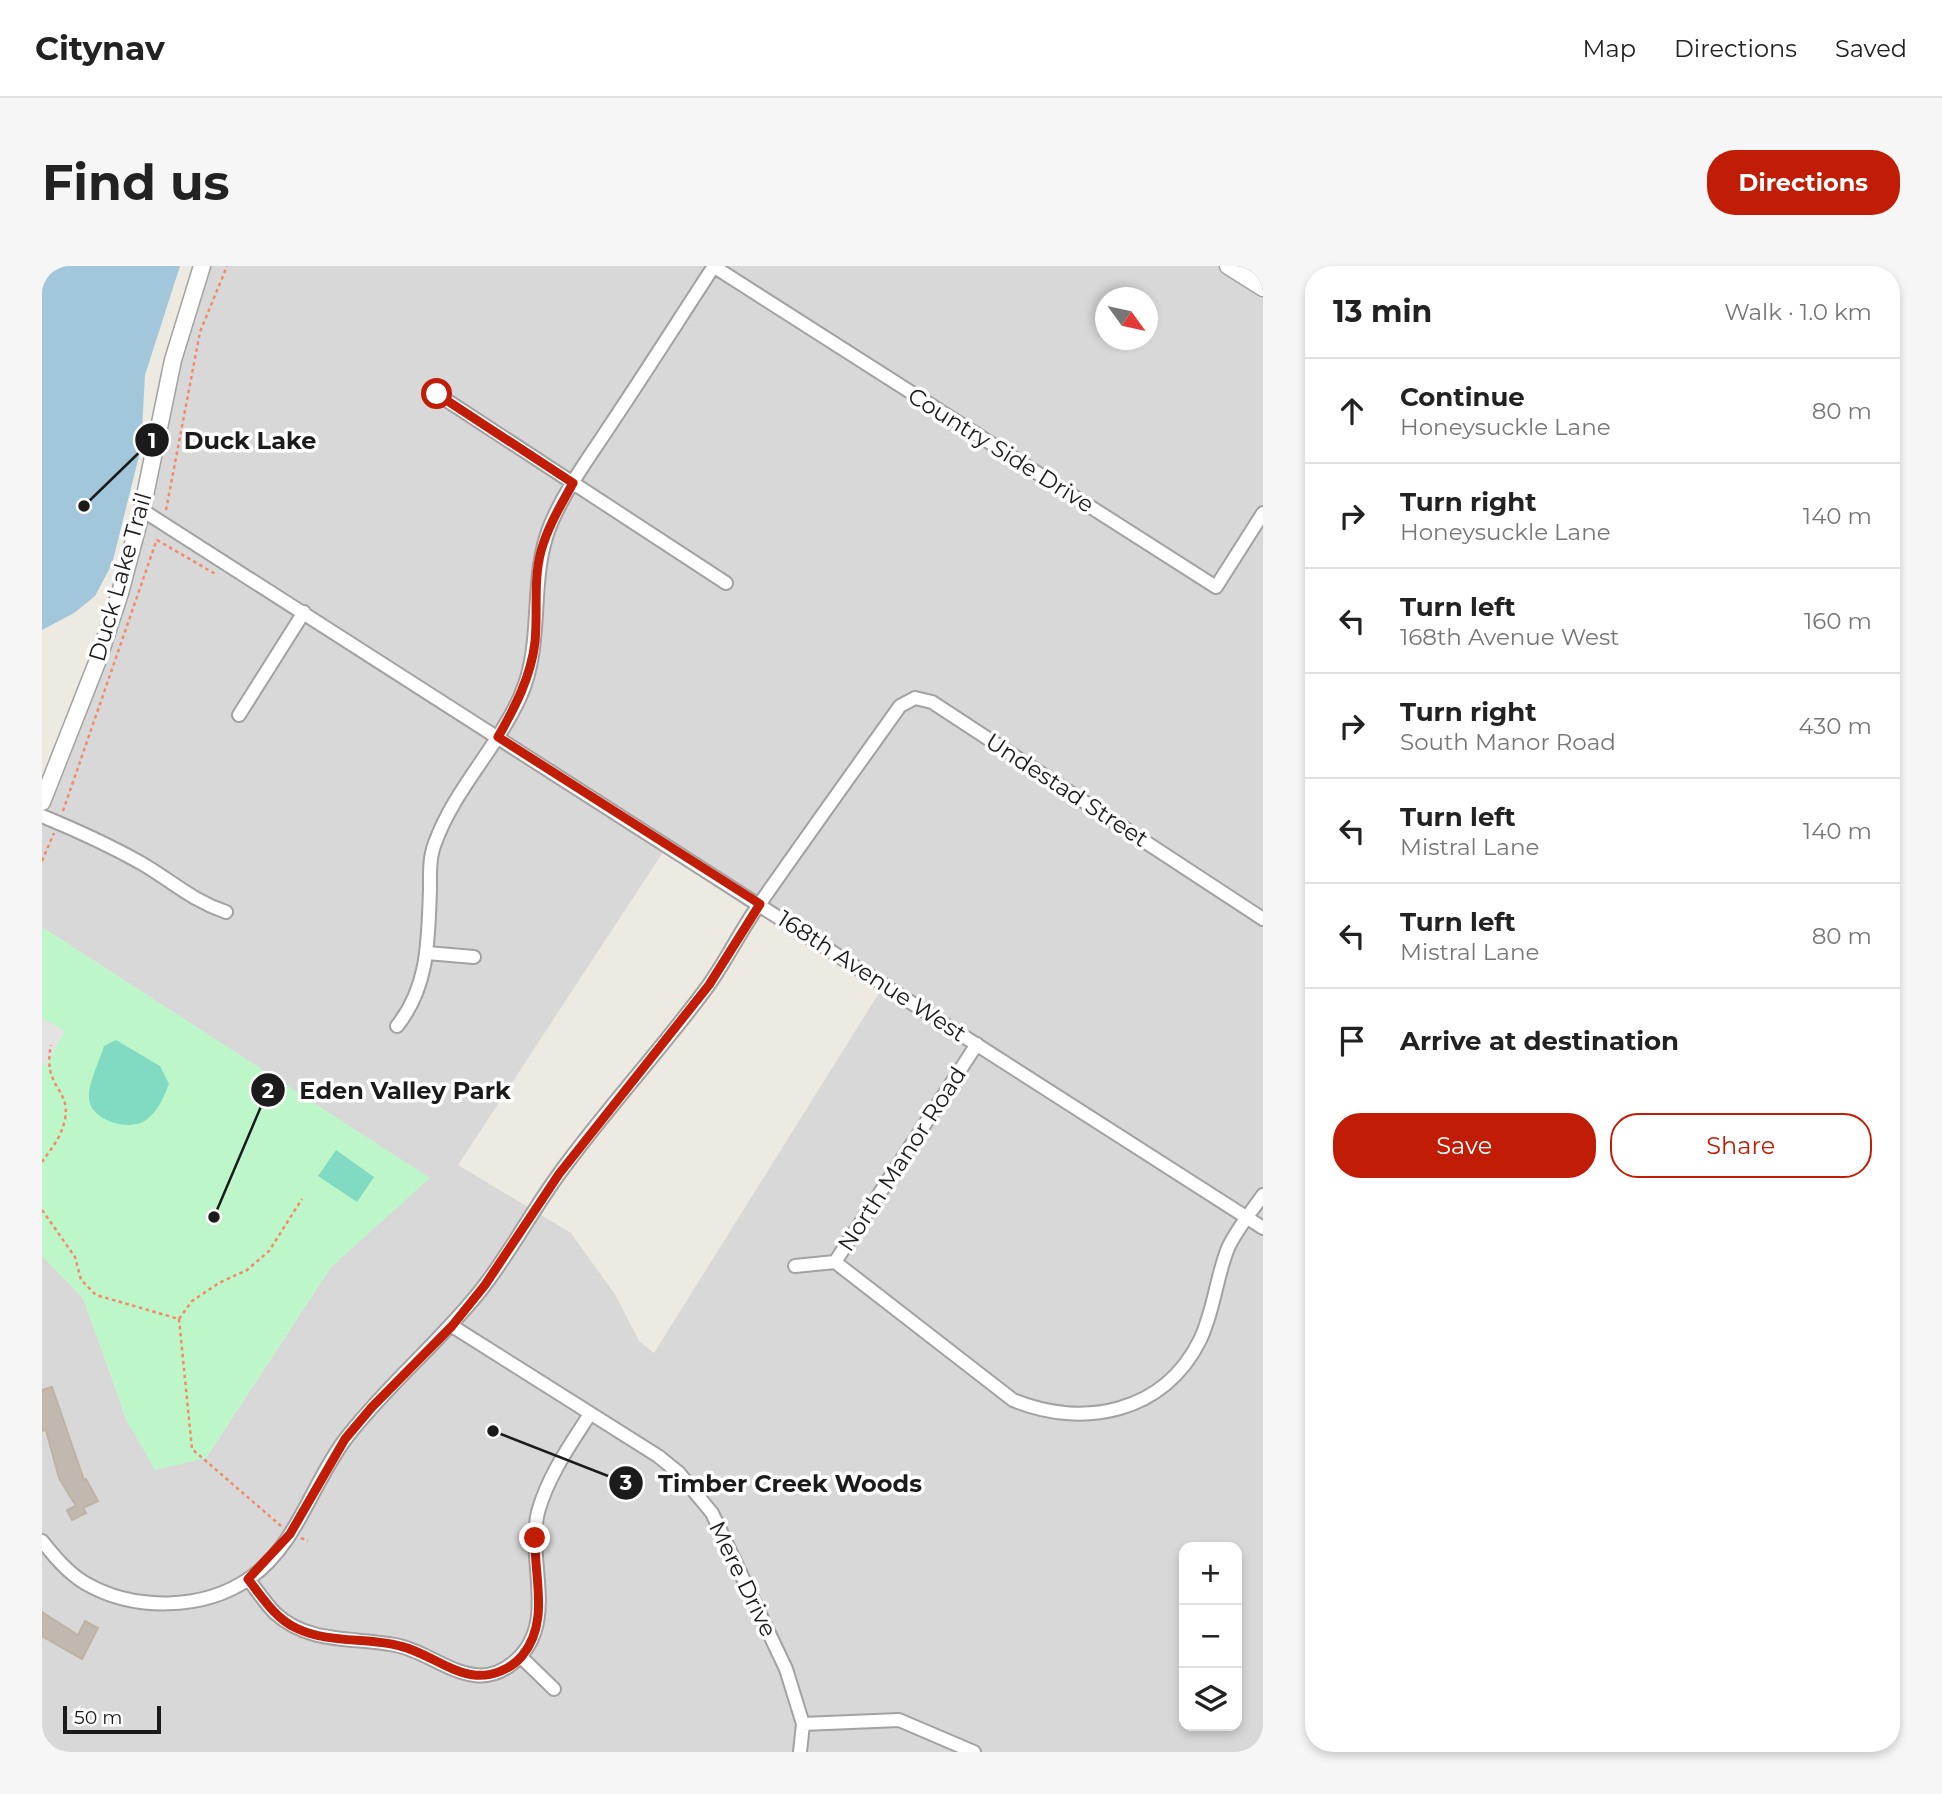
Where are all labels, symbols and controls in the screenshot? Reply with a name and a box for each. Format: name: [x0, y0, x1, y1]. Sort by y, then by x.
text: Citynav: [35, 28, 165, 68]
text: Map: [1583, 34, 1636, 63]
text: Directions: [1674, 34, 1797, 63]
text: Saved: [1835, 34, 1907, 63]
button: Directions: [1707, 150, 1900, 215]
text: Find us: [42, 153, 230, 212]
north arrow: [1095, 287, 1158, 350]
text: 13 min: [1333, 293, 1432, 330]
text: Walk · 1.0 km: [1724, 298, 1872, 326]
route start: [421, 378, 452, 409]
street label: Country Side Drive: [903, 381, 1099, 519]
text: Continue: [1400, 381, 1525, 413]
icon: ahead: [1333, 392, 1371, 430]
text: 80 m: [1812, 397, 1872, 425]
text: Honeysuckle Lane: [1400, 413, 1611, 441]
callout: Duck Lake: [134, 418, 330, 463]
text: Duck Lake: [184, 426, 316, 455]
text: 1: [148, 428, 156, 453]
text: Turn right: [1400, 486, 1536, 518]
street label: Duck Lake Trail: [83, 489, 157, 665]
icon: right: [1333, 497, 1371, 535]
text: 140 m: [1803, 502, 1872, 530]
text: Honeysuckle Lane: [1400, 518, 1611, 546]
text: Turn left: [1400, 591, 1516, 623]
icon: left: [1333, 602, 1371, 640]
text: 160 m: [1804, 607, 1872, 635]
text: 168th Avenue West: [1400, 623, 1619, 651]
text: Turn right: [1400, 696, 1536, 728]
icon: right: [1333, 707, 1371, 745]
text: 430 m: [1799, 712, 1872, 740]
street label: Undestad Street: [981, 727, 1153, 853]
text: South Manor Road: [1400, 728, 1616, 756]
text: Turn left: [1400, 801, 1516, 833]
icon: left: [1333, 812, 1371, 850]
text: 140 m: [1803, 817, 1872, 845]
text: Mistral Lane: [1400, 833, 1539, 861]
street label: 168th Avenue West: [772, 904, 972, 1048]
text: Turn left: [1400, 906, 1516, 938]
icon: left: [1333, 917, 1371, 955]
text: 80 m: [1812, 922, 1872, 950]
text: Mistral Lane: [1400, 938, 1539, 966]
icon: arrive: [1333, 1022, 1371, 1060]
text: Arrive at destination: [1400, 1025, 1679, 1057]
street label: North Manor Road: [832, 1061, 972, 1257]
callout: Eden Valley Park: [250, 1068, 525, 1113]
text: Eden Valley Park: [299, 1076, 511, 1105]
text: 2: [262, 1078, 274, 1103]
button: Save: [1333, 1113, 1596, 1178]
button: Share: [1610, 1113, 1872, 1178]
callout: Timber Creek Woods: [609, 1461, 935, 1506]
text: Timber Creek Woods: [658, 1469, 922, 1498]
text: 3: [619, 1470, 632, 1495]
street label: Mere Drive: [703, 1517, 783, 1641]
route end: [519, 1522, 550, 1553]
map controls: [1179, 1542, 1242, 1731]
button: +: [1179, 1542, 1242, 1605]
button: −: [1179, 1605, 1242, 1668]
button: layers: [1179, 1668, 1242, 1731]
scale bar: [63, 1703, 161, 1735]
text: 50 m: [74, 1706, 122, 1729]

